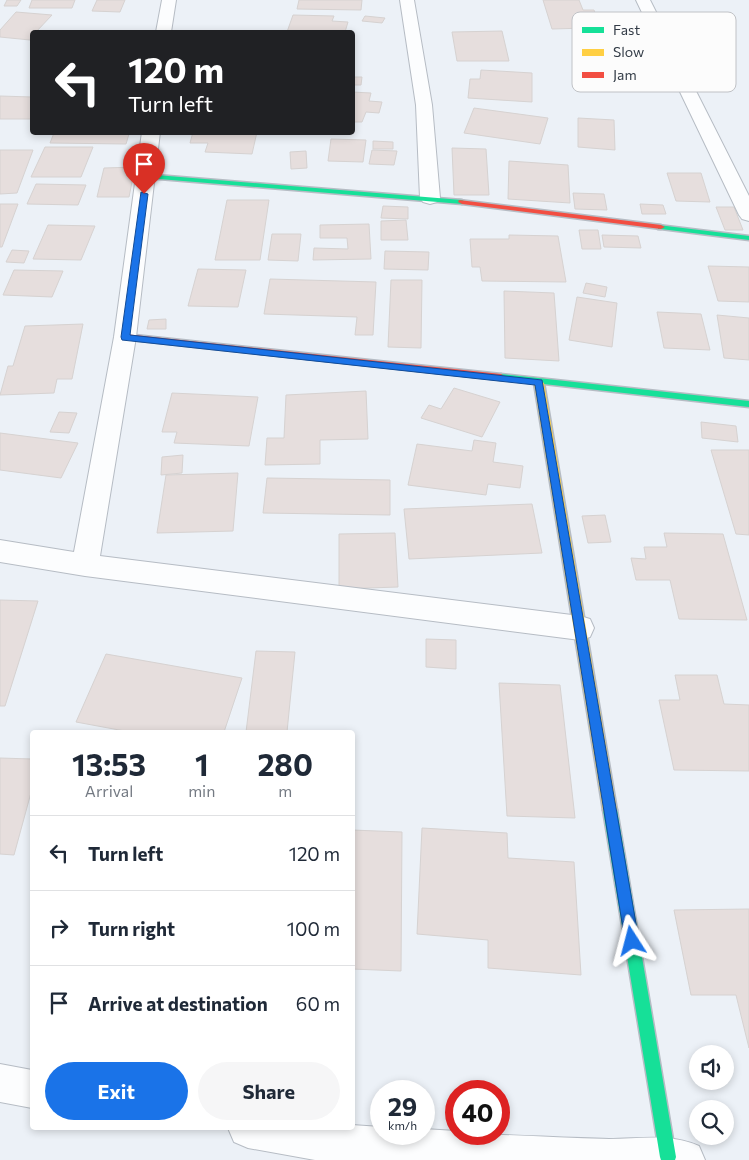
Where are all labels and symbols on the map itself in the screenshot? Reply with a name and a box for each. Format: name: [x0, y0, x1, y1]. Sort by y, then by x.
legend: [572, 12, 736, 92]
text: Fast: [613, 21, 640, 38]
text: Slow: [613, 43, 644, 60]
text: Jam: [613, 66, 637, 83]
pin: [123, 143, 165, 194]
position arrow: [605, 914, 657, 966]
speed limit sign: 40: [445, 1080, 510, 1145]

